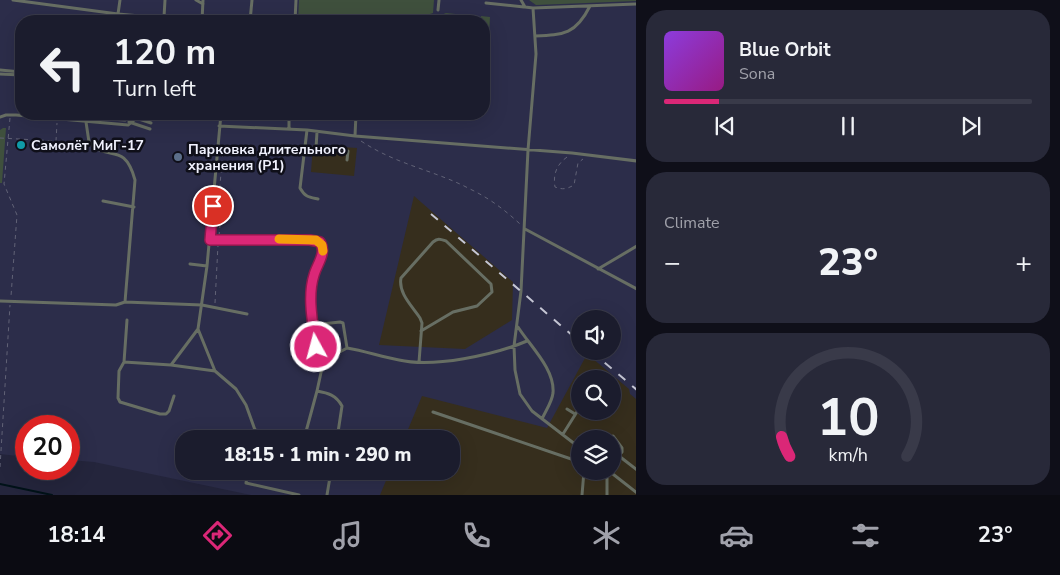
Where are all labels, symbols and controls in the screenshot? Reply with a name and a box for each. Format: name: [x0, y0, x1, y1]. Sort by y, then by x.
text: 120 m: [113, 29, 216, 76]
icon: left: [30, 35, 95, 100]
text: Blue Orbit: [739, 37, 830, 63]
text: Sona: [739, 63, 775, 85]
text: Turn left: [113, 74, 196, 104]
icon: previous: [711, 112, 739, 140]
icon: pause: [834, 112, 862, 140]
icon: next: [957, 112, 985, 140]
place label: Самолёт МиГ-17: [31, 136, 144, 155]
marker: Самолёт МиГ-17: [15, 139, 27, 151]
place label: Парковка длительного хранения (P1): [188, 140, 346, 175]
marker: Парковка длительного хранения (P1): [172, 151, 184, 163]
pin: [192, 185, 234, 227]
icon: arrive: [199, 192, 227, 220]
text: Climate: [664, 212, 719, 234]
text: 23°: [818, 237, 878, 288]
text: −: [664, 244, 681, 282]
text: +: [1015, 244, 1032, 282]
map controls: [571, 310, 621, 480]
button: sound: [571, 310, 621, 360]
position arrow: [289, 320, 341, 372]
button: search: [571, 370, 621, 420]
text: 10: [817, 382, 879, 453]
speed limit sign: 20: [15, 415, 80, 480]
button: layers: [571, 430, 621, 480]
text: 18:15 · 1 min · 290 m: [224, 442, 411, 468]
text: km/h: [828, 443, 868, 467]
icon: directions: [200, 518, 235, 553]
icon: music: [330, 518, 365, 553]
icon: phone: [459, 518, 494, 553]
icon: climate: [589, 518, 624, 553]
icon: car: [719, 518, 754, 553]
icon: filters: [848, 518, 883, 553]
text: 18:14: [47, 520, 106, 550]
text: 23°: [978, 520, 1013, 550]

